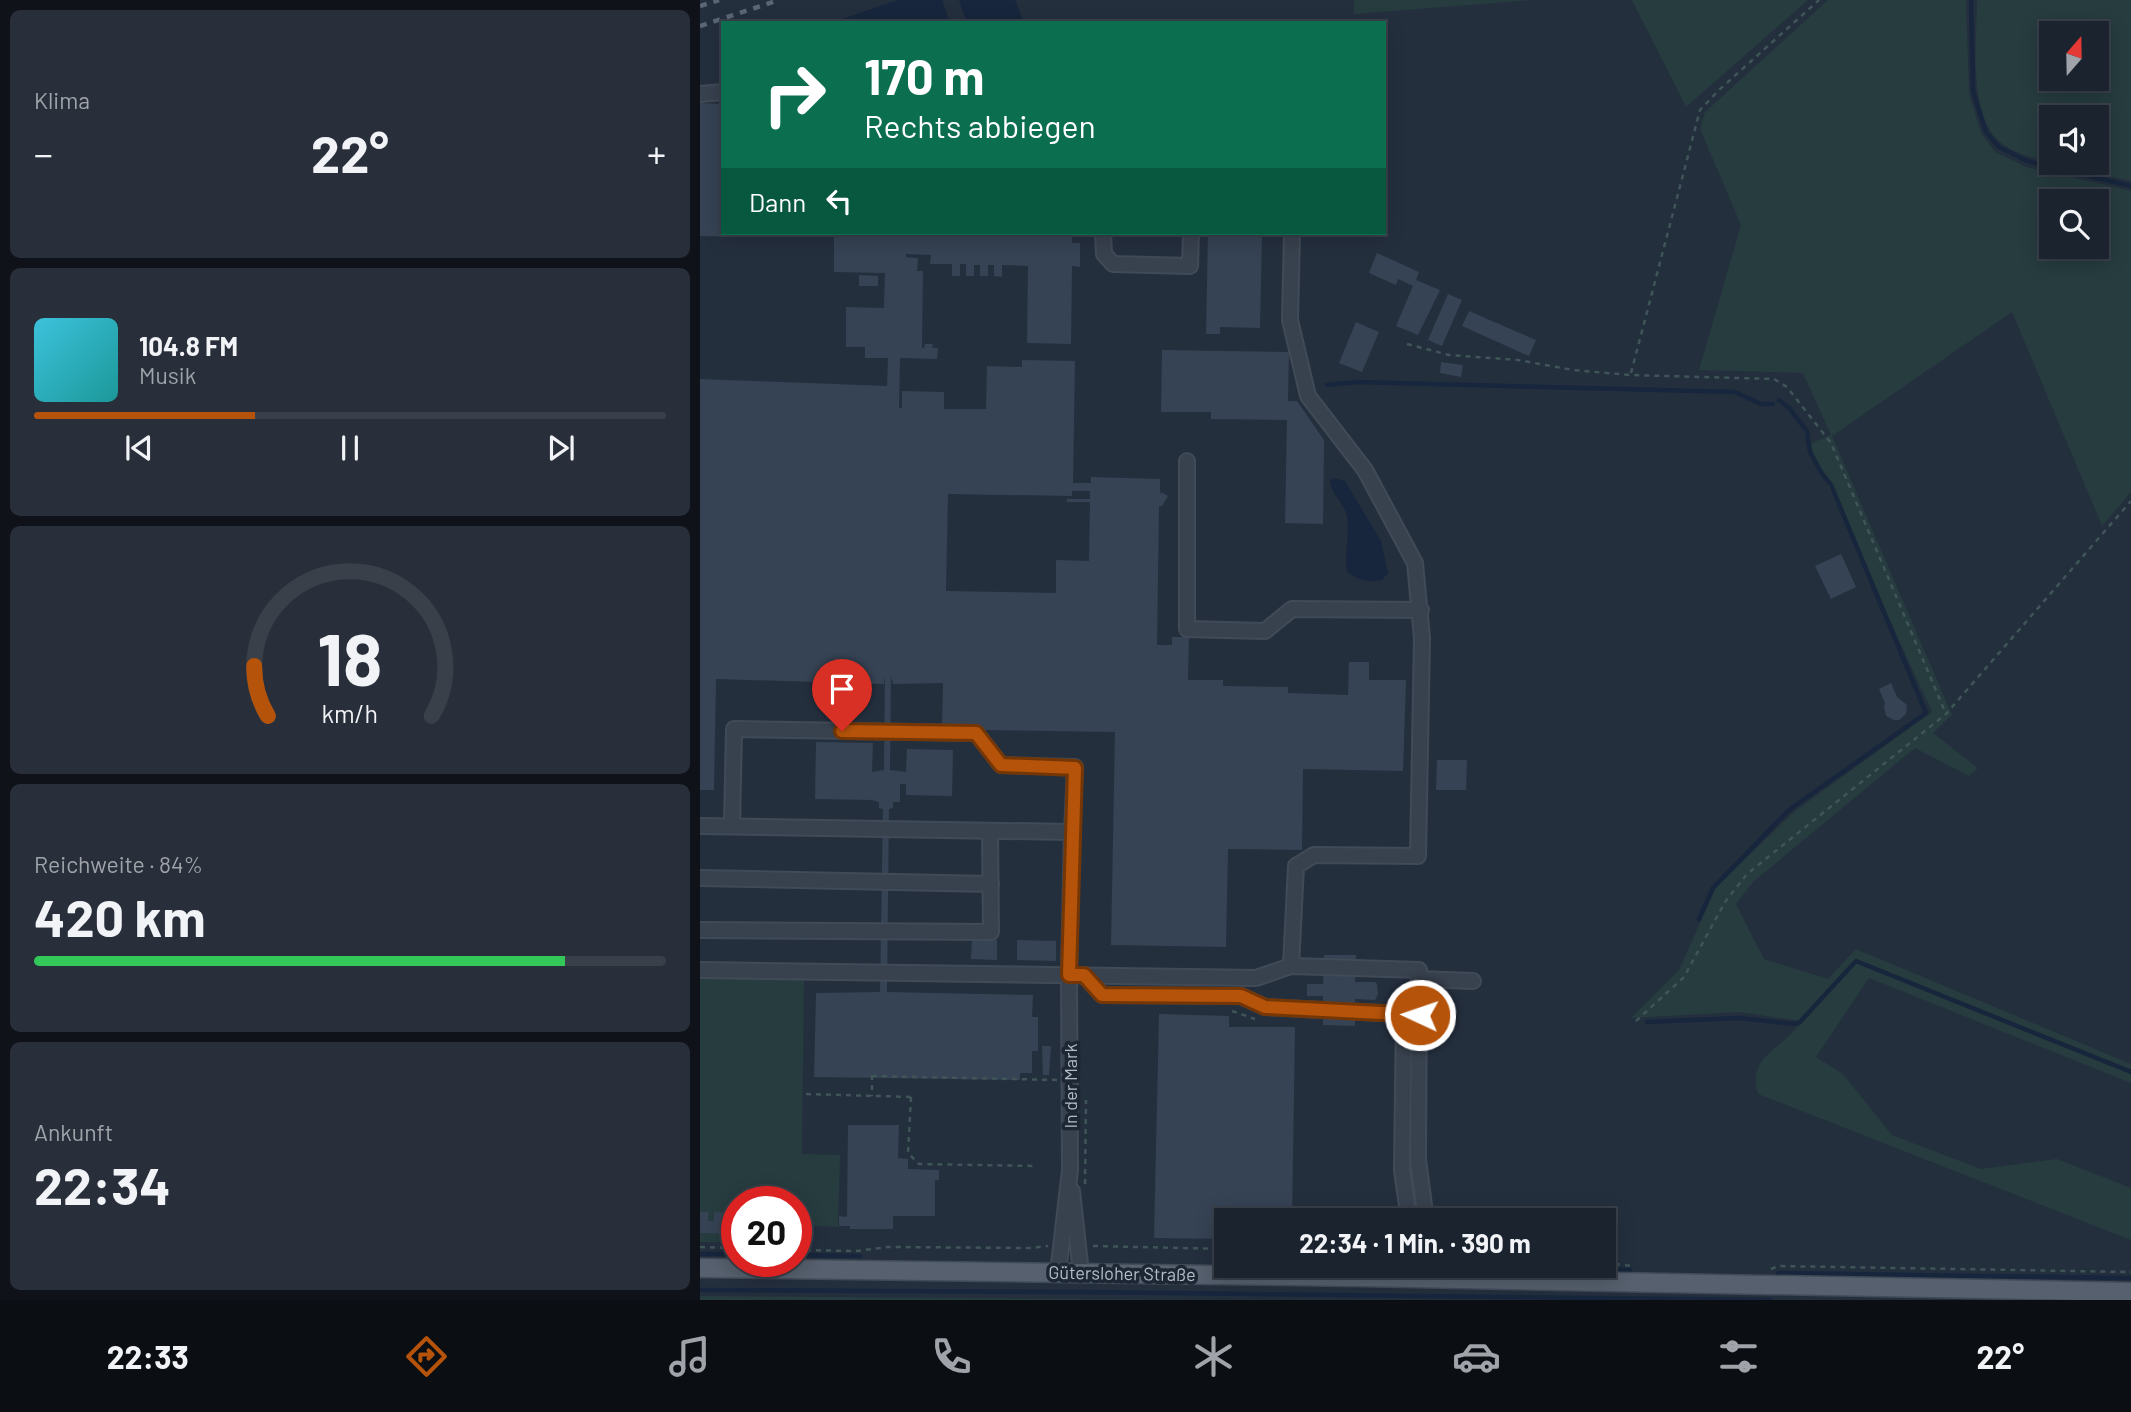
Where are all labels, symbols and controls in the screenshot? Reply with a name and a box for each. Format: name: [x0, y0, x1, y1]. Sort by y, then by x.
north arrow: [2039, 21, 2109, 91]
map controls: [2039, 21, 2109, 259]
text: 170 m: [864, 46, 984, 105]
icon: right: [749, 49, 840, 140]
text: Klima: [34, 86, 90, 114]
button: sound: [2039, 105, 2109, 175]
text: Rechts abbiegen: [864, 106, 1096, 144]
text: 22°: [311, 121, 389, 183]
text: −: [34, 130, 53, 176]
text: +: [647, 130, 666, 176]
icon: left: [820, 182, 858, 220]
text: Dann: [749, 186, 806, 217]
button: search: [2039, 189, 2109, 259]
text: 104.8 FM: [139, 330, 238, 361]
text: Musik: [139, 361, 196, 389]
icon: previous: [120, 429, 158, 467]
icon: pause: [331, 429, 369, 467]
icon: next: [542, 429, 580, 467]
text: 18: [317, 613, 383, 701]
pin: [812, 659, 872, 731]
icon: arrive: [823, 670, 861, 708]
text: km/h: [322, 698, 378, 728]
text: Reichweite · 84%: [34, 850, 203, 878]
text: 420 km: [34, 885, 206, 947]
position arrow: [1383, 978, 1457, 1052]
street label: In der Mark: [1059, 1043, 1081, 1129]
text: Ankunft: [34, 1118, 113, 1146]
text: 22:34: [34, 1153, 171, 1215]
speed limit sign: 20: [721, 1186, 812, 1277]
text: 22:34 · 1 Min. · 390 m: [1299, 1227, 1531, 1258]
street label: Gütersloher Straße: [1048, 1261, 1196, 1285]
icon: directions: [402, 1332, 451, 1381]
icon: music: [665, 1332, 714, 1381]
icon: phone: [927, 1332, 976, 1381]
icon: climate: [1189, 1332, 1238, 1381]
icon: car: [1452, 1332, 1501, 1381]
icon: filters: [1714, 1332, 1763, 1381]
text: 22:33: [107, 1337, 189, 1375]
text: 22°: [1976, 1337, 2024, 1375]

